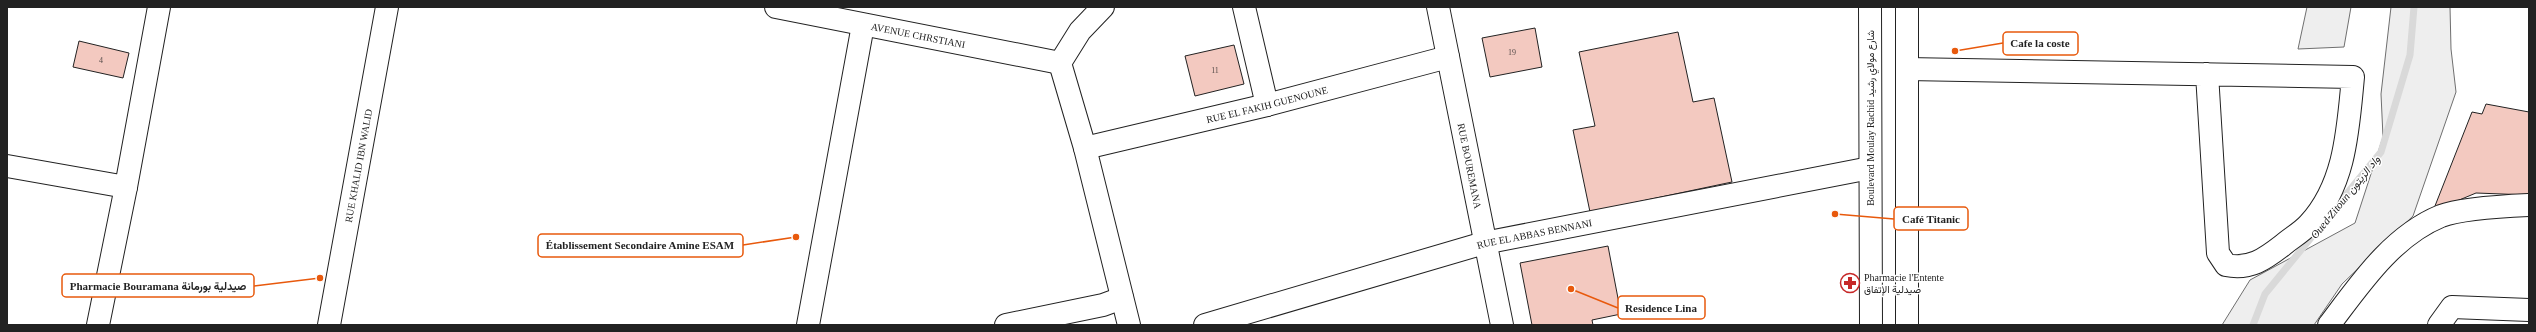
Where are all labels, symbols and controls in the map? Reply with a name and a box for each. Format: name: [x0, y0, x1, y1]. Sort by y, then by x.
street label: AVENUE CHRSTIANI: [870, 20, 966, 50]
street label: Boulevard Moulay Rachid شارع مولاي رشيد: [1865, 30, 1879, 206]
callout: Cafe la coste: [2003, 32, 2078, 55]
text: Cafe la coste: [2010, 37, 2070, 49]
house number: 19: [1508, 48, 1516, 57]
house number: 4: [99, 56, 103, 65]
house number: 11: [1211, 66, 1219, 75]
street label: RUE EL FAKIH GUENOUNE: [1205, 84, 1329, 125]
street label: RUE KHALID IBN WALID: [342, 108, 374, 223]
street label: RUE BOUREMANA: [1456, 122, 1484, 210]
water label: Oued Zitoun واد الزيتون: [2308, 153, 2383, 242]
callout: Café Titanic: [1894, 207, 1968, 230]
text: Café Titanic: [1902, 213, 1960, 225]
street label: RUE EL ABBAS BENNANI: [1475, 217, 1593, 250]
callout: Établissement Secondaire Amine ESAM: [538, 234, 743, 257]
text: Établissement Secondaire Amine ESAM: [546, 239, 735, 251]
pharmacy icon: Pharmacie l'Entente صيدلية الإتفاق: [1839, 272, 1861, 294]
place label: Pharmacie l'Entente صيدلية الإتفاق: [1864, 272, 1944, 296]
callout: Pharmacie Bouramana صيدلية بورمانة: [62, 274, 254, 297]
text: Pharmacie Bouramana صيدلية بورمانة: [70, 280, 246, 293]
callout: Residence Lina: [1618, 296, 1705, 319]
text: Residence Lina: [1625, 302, 1697, 314]

